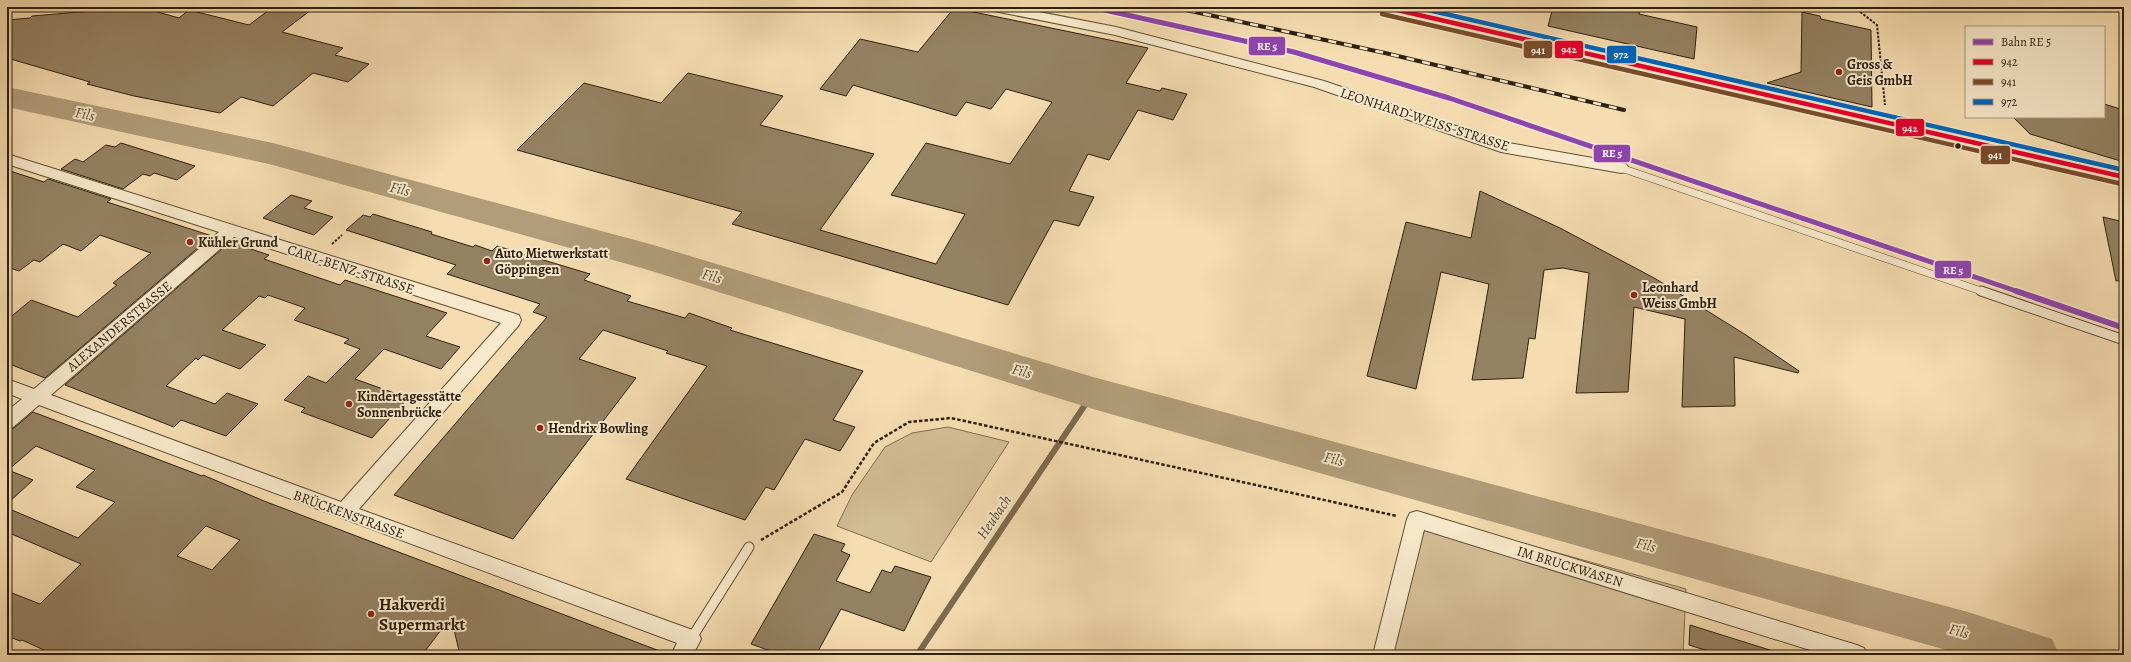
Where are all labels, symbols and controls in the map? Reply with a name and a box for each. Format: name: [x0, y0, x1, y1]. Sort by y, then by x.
legend: [1965, 26, 2105, 118]
text: Bahn RE 5: [2001, 34, 2051, 50]
line badge: RE 5: [1248, 36, 1286, 56]
text: RE 5: [1257, 39, 1277, 54]
line badge: 941: [1523, 40, 1553, 59]
line badge: 942: [1554, 40, 1584, 59]
text: 942: [1561, 42, 1577, 57]
text: 941: [1531, 43, 1545, 58]
line badge: 972: [1606, 45, 1637, 64]
text: 972: [1613, 47, 1629, 62]
text: 942: [2001, 54, 2018, 70]
place label: Gross & Geis GmbH: [1847, 55, 1913, 90]
marker: Gross & Geis GmbH: [1834, 67, 1844, 77]
text: 941: [2001, 74, 2016, 90]
street label: LEONHARD-WEISS-STRASSE: [1338, 83, 1512, 156]
text: 972: [2001, 94, 2018, 110]
water label: Fils: [73, 102, 97, 126]
line badge: 942: [1895, 118, 1925, 137]
text: 942: [1902, 121, 1918, 136]
unlabelled marker: [1953, 141, 1963, 151]
line badge: RE 5: [1593, 144, 1631, 163]
line badge: 941: [1980, 145, 2011, 165]
text: RE 5: [1602, 146, 1622, 161]
text: 941: [1988, 148, 2002, 163]
water label: Fils: [388, 177, 412, 201]
place label: Kühler Grund: [198, 233, 279, 252]
marker: Kühler Grund: [185, 237, 195, 247]
street label: CARL-BENZ-STRASSE: [285, 240, 417, 299]
place label: Auto Mietwerkstatt Göppingen: [494, 244, 609, 279]
marker: Auto Mietwerkstatt Göppingen: [482, 256, 492, 266]
line badge: RE 5: [1934, 260, 1972, 279]
text: RE 5: [1943, 263, 1963, 278]
water label: Fils: [700, 264, 724, 288]
street label: ALEXANDERSTRASSE: [62, 277, 176, 377]
place label: Leonhard Weiss GmbH: [1641, 278, 1717, 313]
marker: Leonhard Weiss GmbH: [1629, 290, 1639, 300]
water label: Fils: [1010, 359, 1034, 383]
place label: Kindertagesstätte Sonnenbrücke: [357, 387, 462, 422]
marker: Kindertagesstätte Sonnenbrücke: [344, 399, 354, 409]
place label: Hendrix Bowling: [548, 419, 649, 438]
marker: Hendrix Bowling: [535, 423, 545, 433]
water label: Fils: [1322, 447, 1346, 471]
street label: BRÜCKENSTRASSE: [291, 486, 407, 543]
water label: Heubach: [972, 491, 1016, 543]
water label: Fils: [1634, 533, 1658, 557]
street label: IM BRUCKWASEN: [1515, 541, 1625, 592]
place label: Hakverdi Supermarkt: [379, 593, 465, 636]
marker: Hakverdi Supermarkt: [366, 609, 376, 619]
water label: Fils: [1947, 619, 1971, 643]

